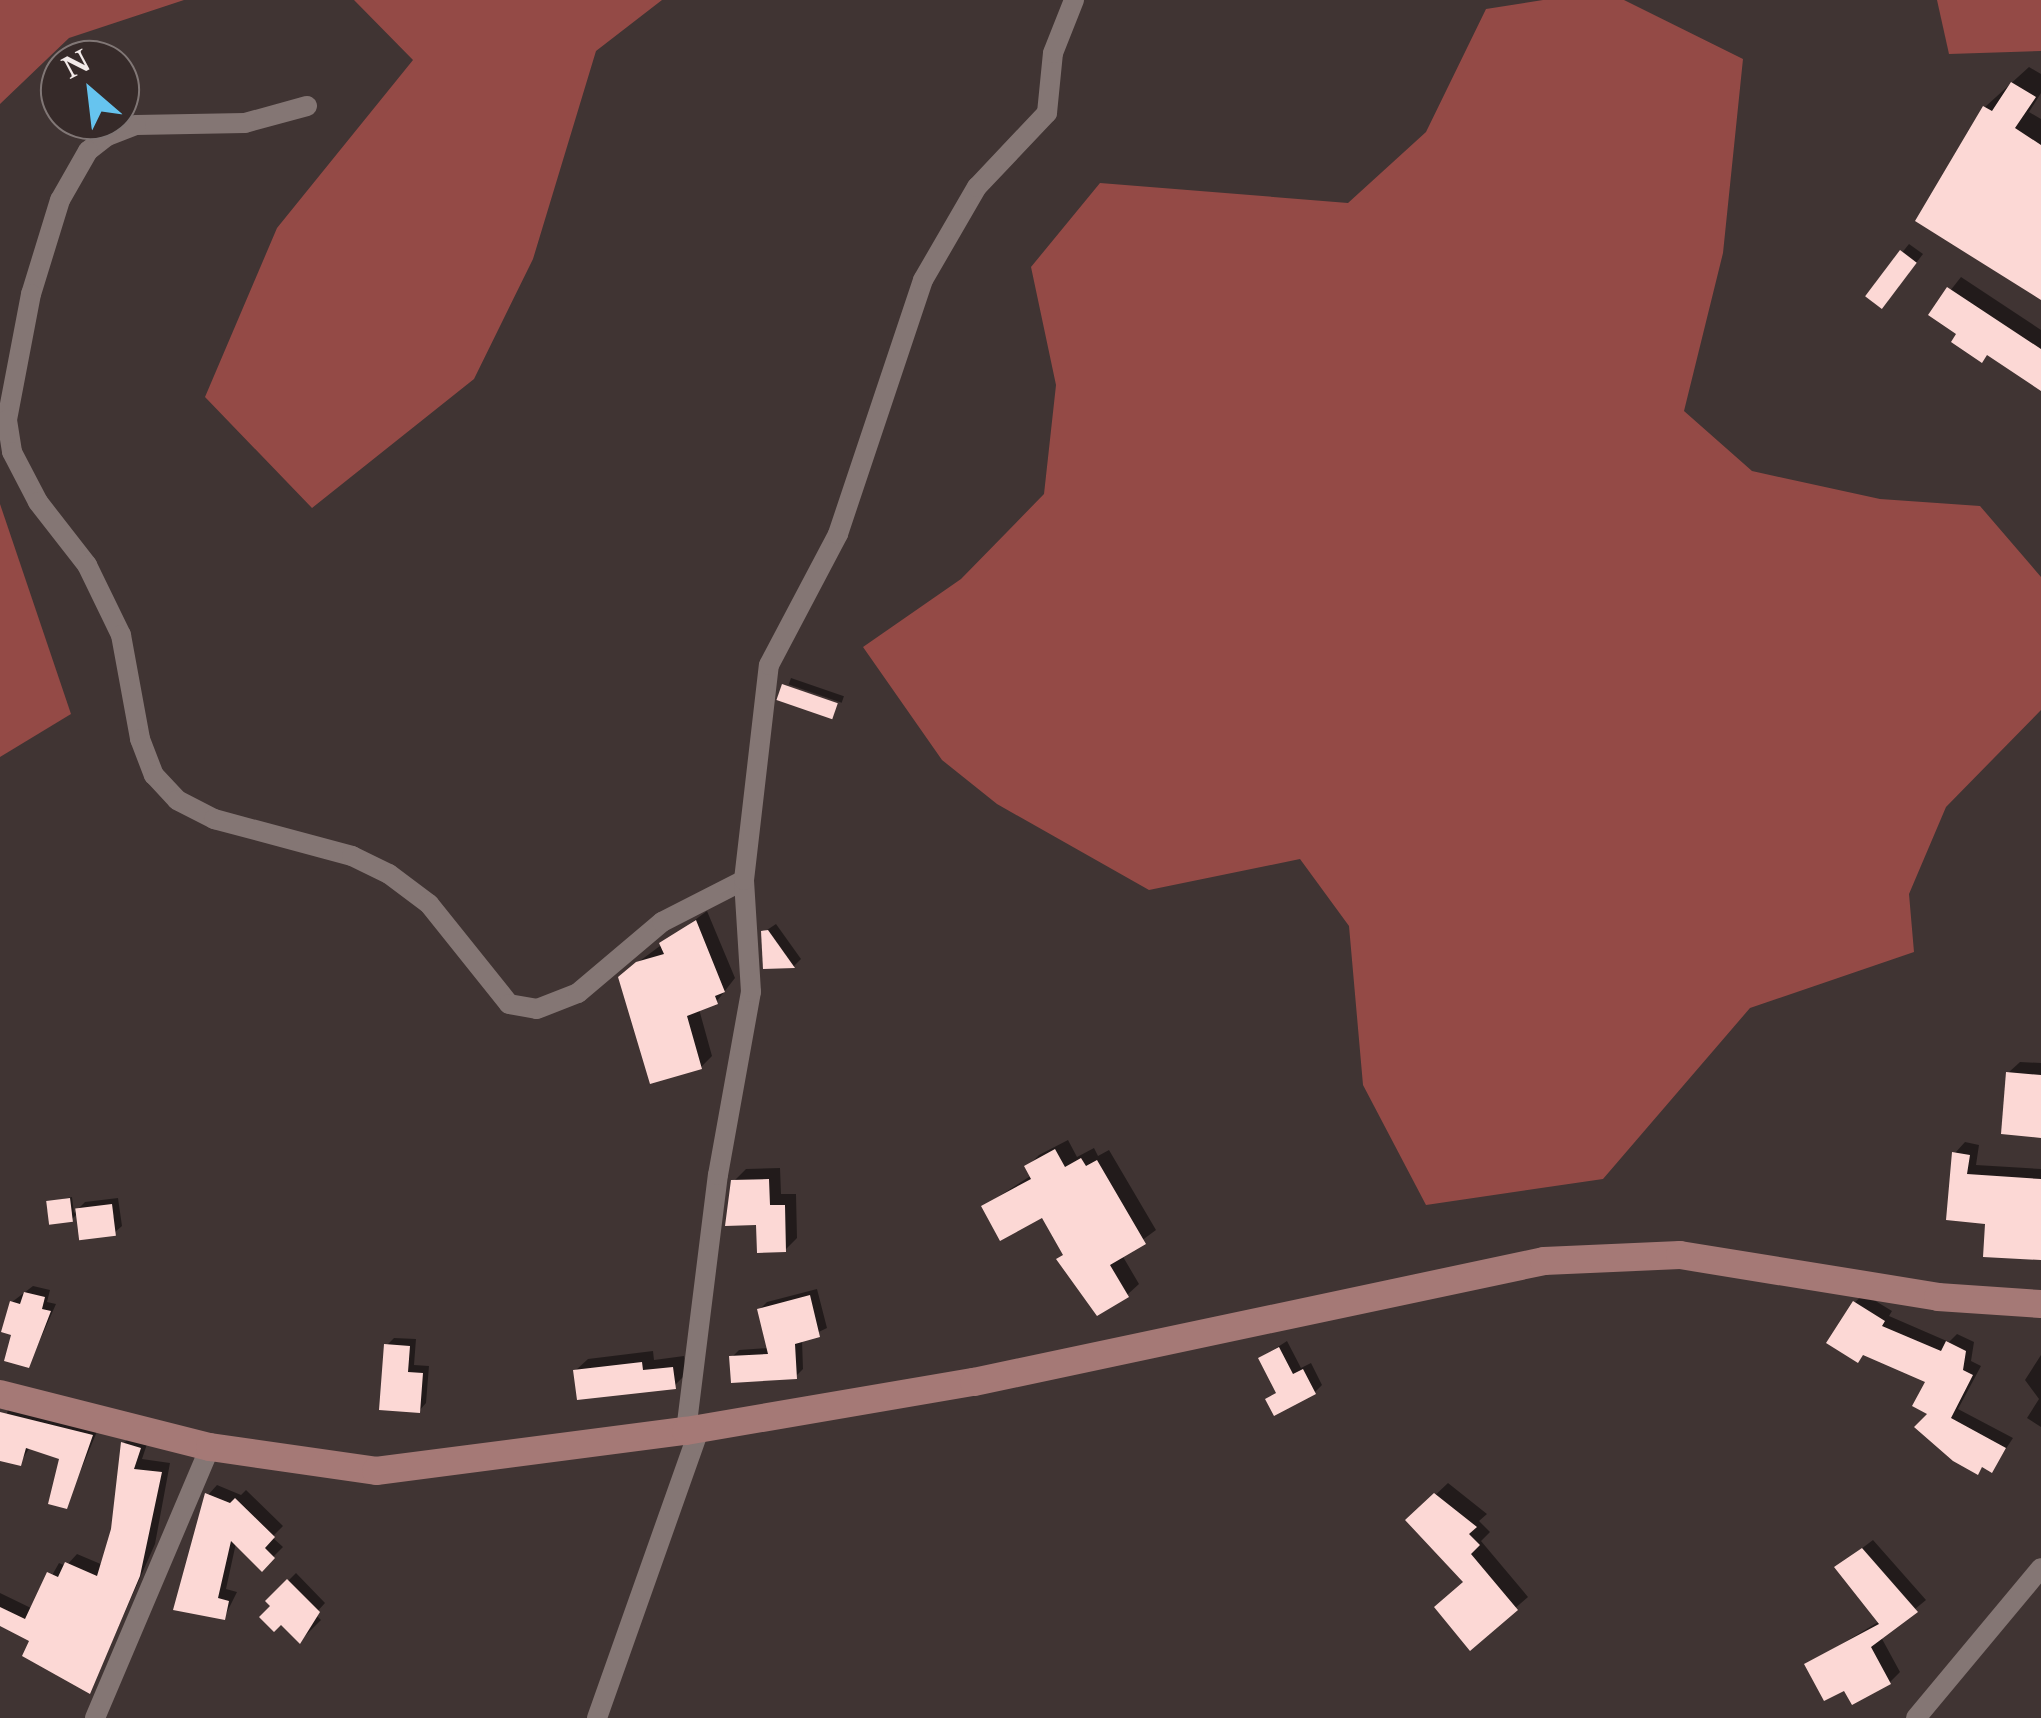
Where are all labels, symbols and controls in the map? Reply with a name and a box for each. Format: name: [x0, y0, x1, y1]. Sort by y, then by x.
north arrow: [40, 40, 140, 140]
text: N: [57, 43, 96, 86]

